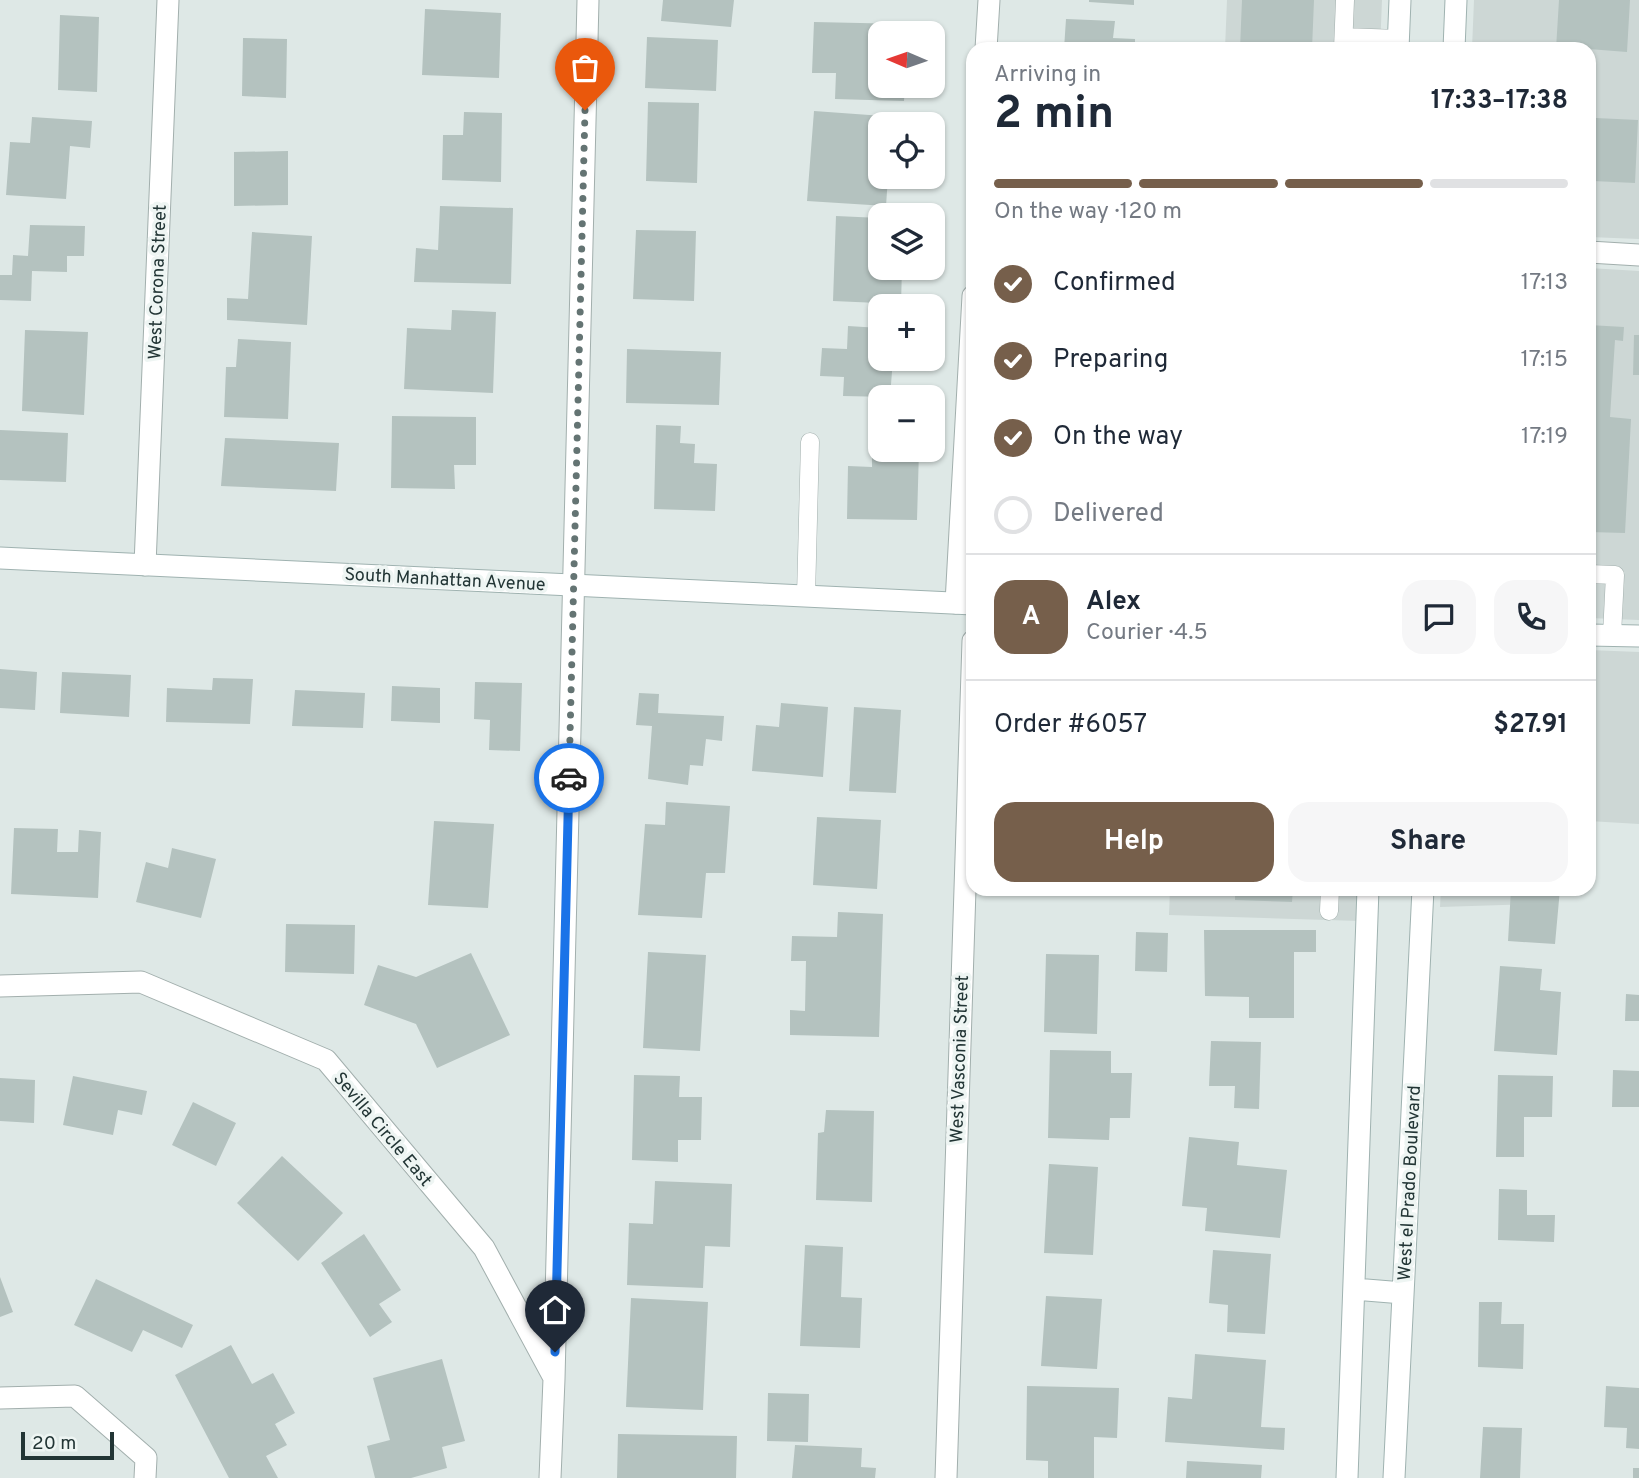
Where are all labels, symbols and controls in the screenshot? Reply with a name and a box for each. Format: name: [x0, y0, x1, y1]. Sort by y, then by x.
north arrow: [868, 21, 945, 98]
map controls: [868, 21, 945, 462]
pin: [555, 38, 615, 110]
icon: bag: [566, 49, 604, 87]
text: Arriving in: [994, 61, 1101, 90]
text: 17:33–17:38: [1431, 85, 1568, 118]
text: 2 min: [994, 86, 1114, 145]
button: locate: [868, 112, 945, 189]
text: On the way · 120 m: [994, 198, 1182, 227]
button: layers: [868, 203, 945, 280]
street label: West Corona Street: [144, 204, 173, 360]
icon: check: [994, 265, 1032, 303]
text: Confirmed: [1053, 267, 1176, 300]
text: 17:13: [1521, 269, 1568, 298]
button: +: [868, 294, 945, 371]
icon: check: [994, 342, 1032, 380]
text: Preparing: [1053, 344, 1168, 377]
text: 17:15: [1520, 346, 1568, 375]
button: −: [868, 385, 945, 462]
icon: check: [994, 419, 1032, 457]
text: On the way: [1053, 421, 1183, 454]
text: 17:19: [1521, 423, 1568, 452]
text: Delivered: [1053, 498, 1164, 531]
street label: South Manhattan Avenue: [344, 564, 546, 597]
button: chat: [1402, 580, 1476, 654]
button: phone: [1494, 580, 1568, 654]
text: Alex: [1086, 586, 1141, 619]
text: A: [1022, 601, 1040, 634]
text: Courier · 4.5: [1086, 619, 1208, 648]
text: Order #6057: [994, 709, 1147, 742]
text: $27.91: [1493, 709, 1568, 742]
courier: [534, 743, 604, 813]
icon: car: [550, 759, 588, 797]
button: Help: [994, 802, 1274, 882]
button: Share: [1288, 802, 1568, 882]
street label: West Vasconia Street: [946, 975, 975, 1143]
street label: Sevilla Circle East: [327, 1068, 436, 1192]
street label: West el Prado Boulevard: [1394, 1085, 1427, 1281]
pin: [525, 1280, 585, 1352]
icon: home: [536, 1291, 574, 1329]
scale bar: [21, 1429, 114, 1461]
text: 20 m: [32, 1432, 76, 1456]

